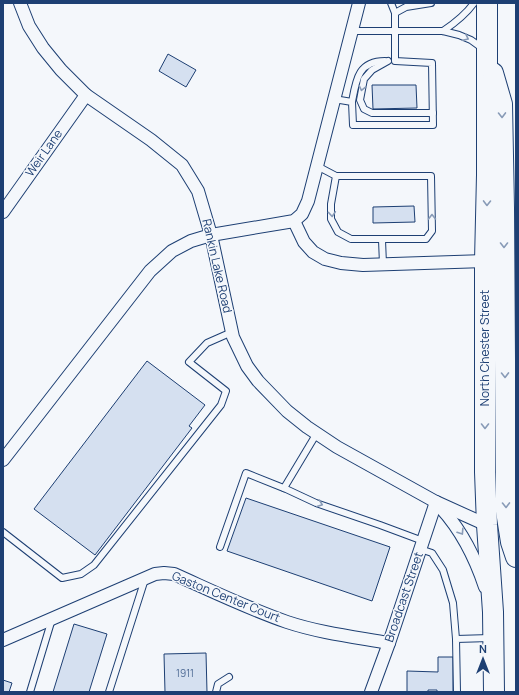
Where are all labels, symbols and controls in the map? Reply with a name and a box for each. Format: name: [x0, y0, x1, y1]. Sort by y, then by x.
one-way arrow: [462, 33, 469, 41]
one-way arrow: [358, 84, 366, 91]
one-way arrow: [498, 112, 507, 118]
street label: Weir Lane: [21, 126, 66, 180]
one-way arrow: [483, 200, 491, 206]
one-way arrow: [327, 211, 336, 217]
one-way arrow: [428, 214, 436, 220]
street label: Rankin Lake Road: [198, 217, 237, 315]
one-way arrow: [500, 242, 508, 248]
street label: North Chester Street: [476, 290, 493, 406]
one-way arrow: [501, 372, 509, 378]
one-way arrow: [481, 423, 489, 429]
one-way arrow: [316, 500, 323, 508]
one-way arrow: [502, 502, 510, 508]
one-way arrow: [456, 528, 463, 535]
street label: Broadcast Street: [380, 549, 427, 644]
street label: Gaston Center Court: [169, 567, 283, 626]
north arrow: [463, 639, 503, 679]
text: N: [479, 641, 487, 656]
house number: 1911: [176, 666, 194, 680]

